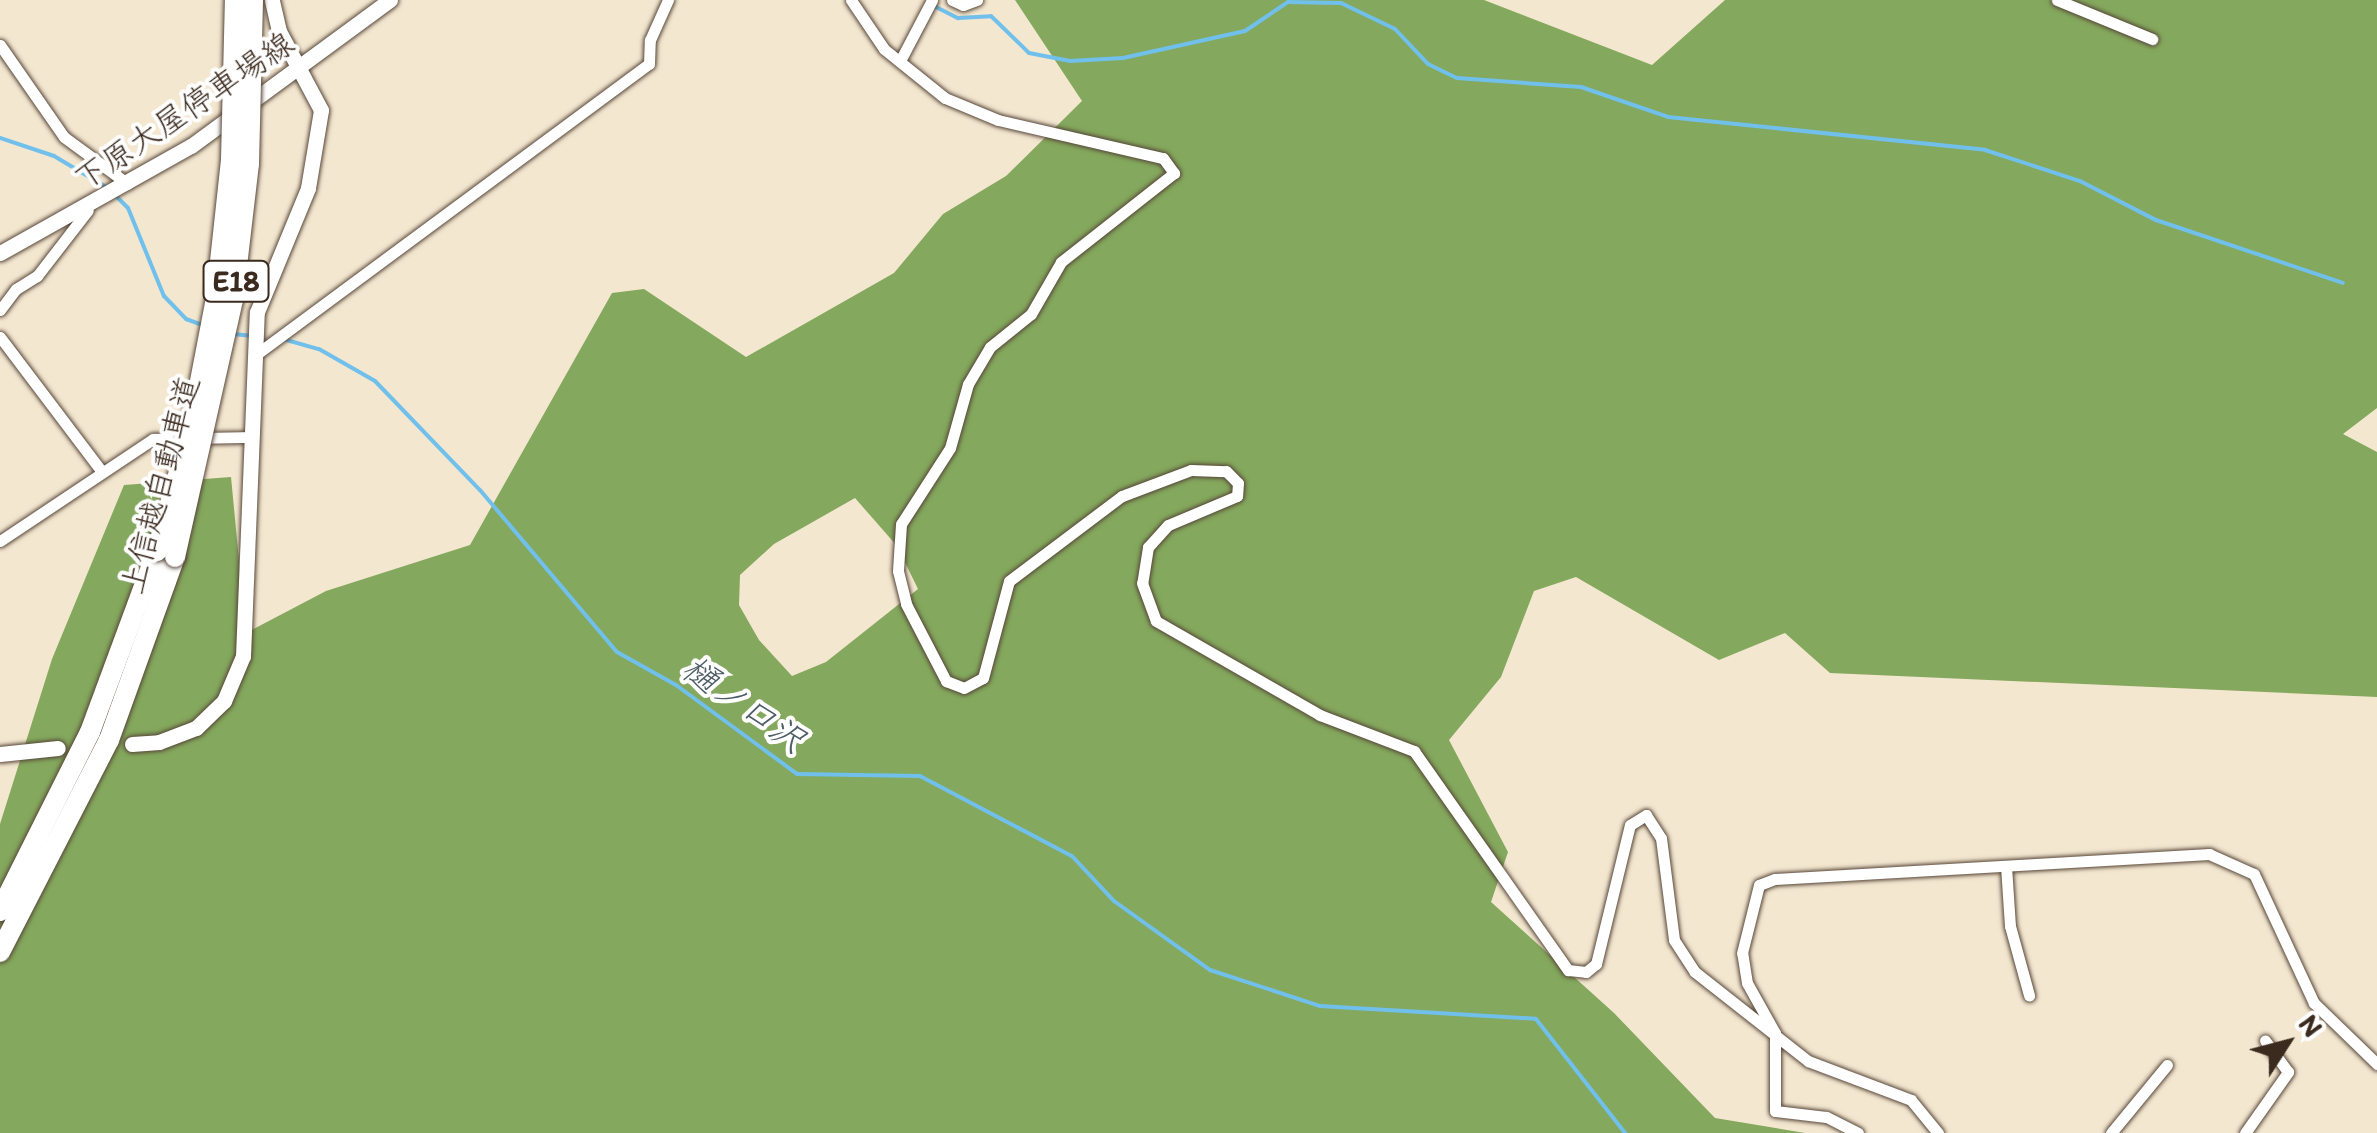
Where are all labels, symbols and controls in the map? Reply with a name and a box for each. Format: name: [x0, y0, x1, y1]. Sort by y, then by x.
street label: 下原大屋停車場線: [67, 24, 301, 198]
road number: E18: [201, 256, 271, 306]
street label: 上信越自動車道: [112, 372, 208, 598]
water label: 樋ノ口沢: [675, 647, 813, 761]
north arrow: [2237, 993, 2337, 1093]
text: N: [2292, 1008, 2331, 1043]

